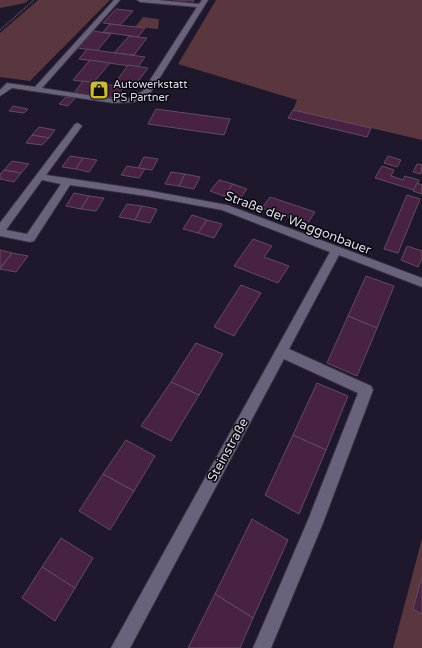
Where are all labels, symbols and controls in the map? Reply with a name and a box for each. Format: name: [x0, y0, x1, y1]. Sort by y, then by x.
place label: Autowerkstatt PS Partner: [113, 78, 187, 104]
shop icon: Autowerkstatt PS Partner: [88, 79, 110, 101]
street label: Straße der Waggonbauer: [223, 188, 373, 258]
street label: Steinstraße: [204, 416, 252, 484]

